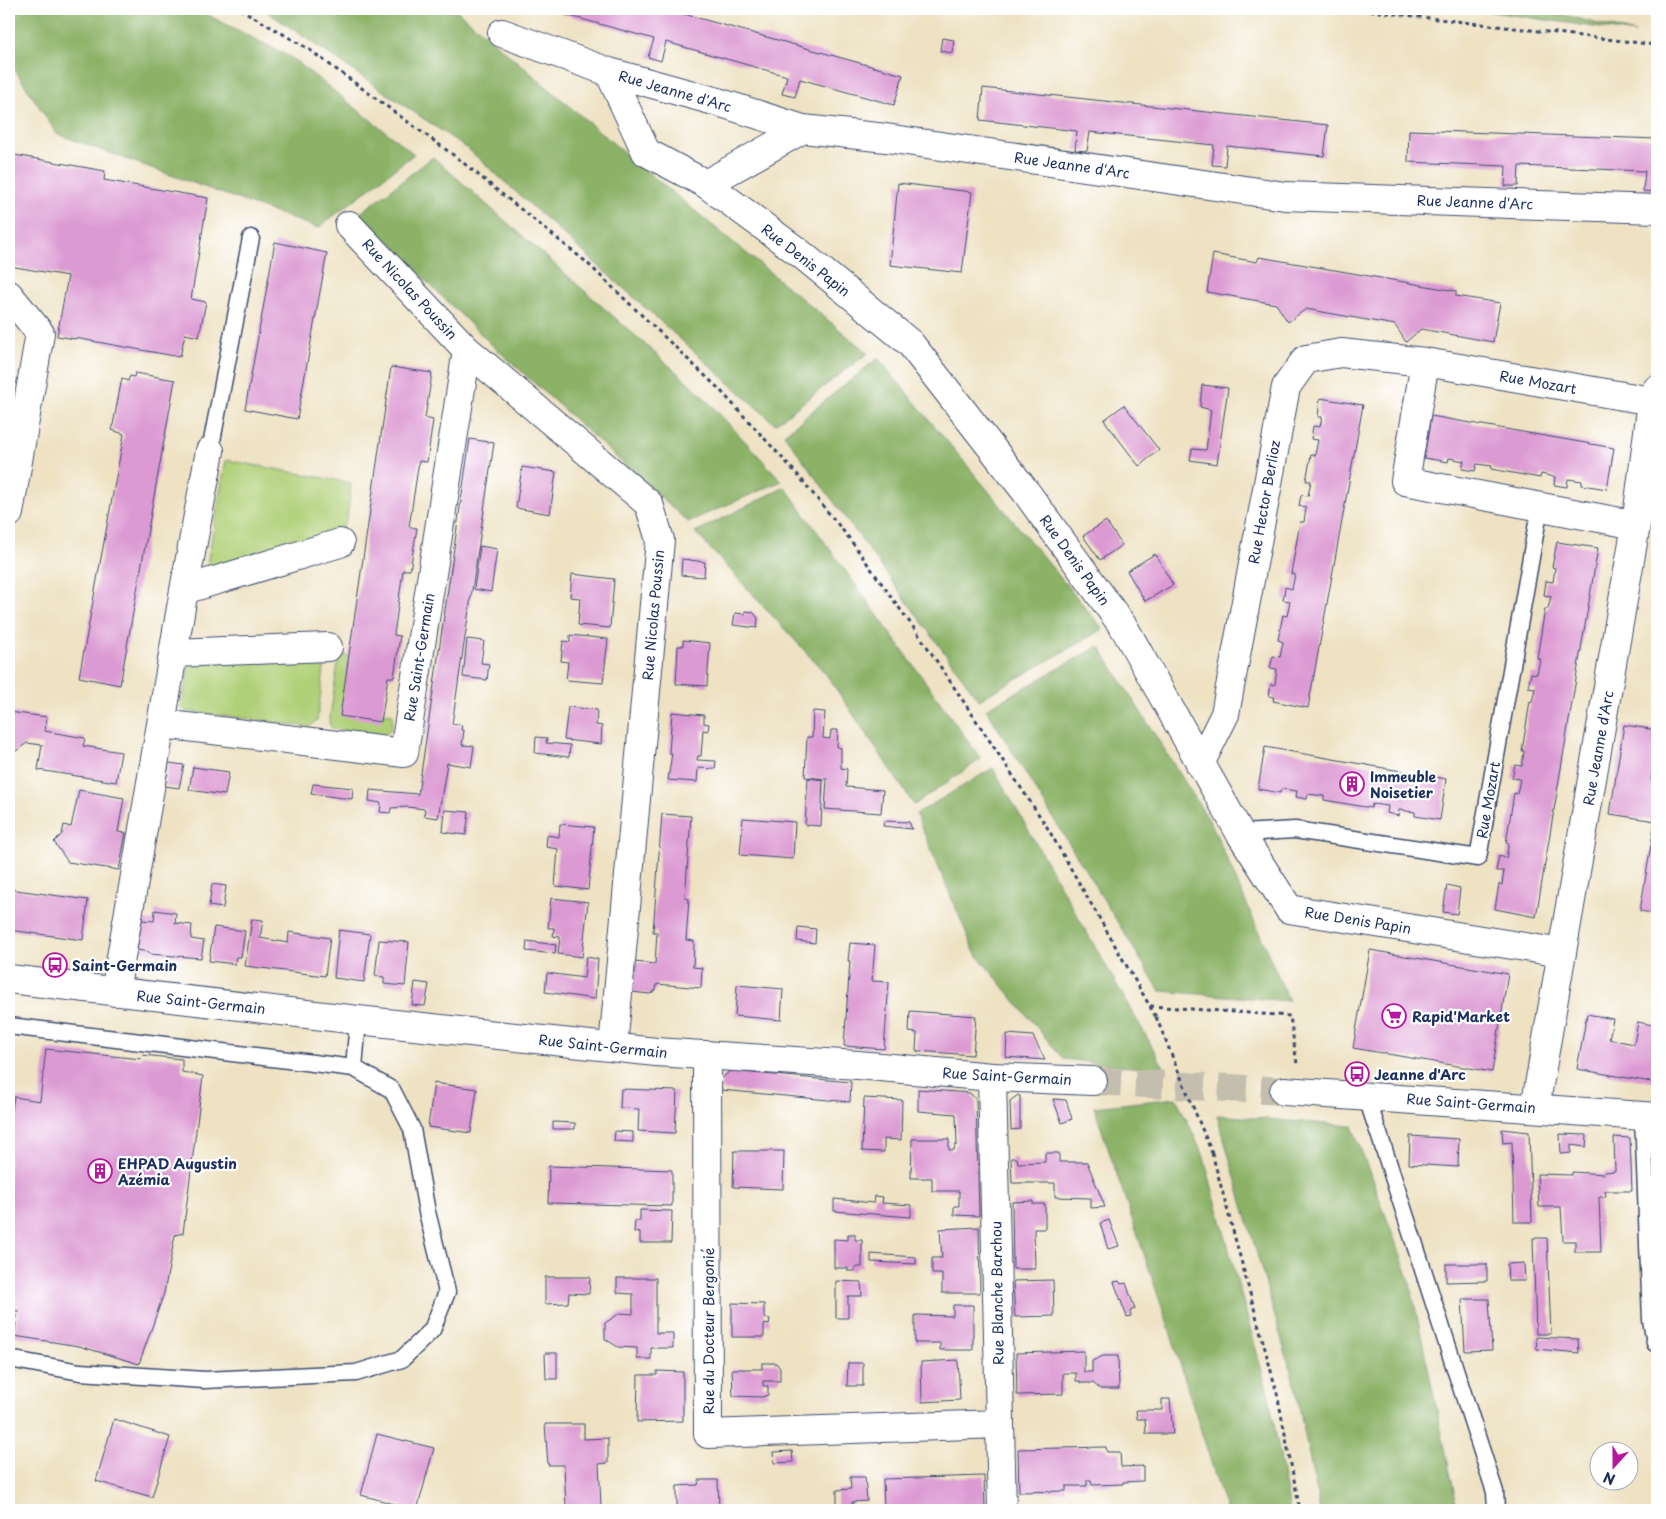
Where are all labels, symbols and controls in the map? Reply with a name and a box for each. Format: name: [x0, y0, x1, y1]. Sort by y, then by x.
street label: Rue Jeanne d'Arc: [616, 65, 734, 117]
street label: Rue Jeanne d'Arc: [1013, 146, 1131, 184]
street label: Rue Jeanne d'Arc: [1416, 189, 1534, 215]
street label: Rue Denis Papin: [757, 219, 855, 301]
street label: Rue Nicolas Poussin: [358, 234, 462, 344]
street label: Rue Mozart: [1498, 365, 1578, 399]
street label: Rue Hector Berlioz: [1243, 438, 1285, 566]
street label: Rue Denis Papin: [1035, 510, 1115, 610]
street label: Rue Nicolas Poussin: [637, 549, 669, 681]
street label: Rue Saint-Germain: [398, 591, 440, 723]
street label: Rue Jeanne d'Arc: [1578, 688, 1619, 807]
street label: Rue Mozart: [1471, 760, 1505, 840]
place label: Immeuble Noisetier: [1370, 766, 1437, 803]
building icon: Immeuble Noisetier: [1339, 771, 1365, 797]
street label: Rue Denis Papin: [1303, 901, 1413, 939]
bus stop icon: Saint-Germain: [42, 952, 68, 978]
place label: Saint-Germain: [72, 955, 177, 976]
street label: Rue Saint-Germain: [135, 985, 267, 1019]
supermarket icon: Rapid'Market: [1381, 1003, 1407, 1029]
place label: Rapid'Market: [1412, 1006, 1510, 1027]
street label: Rue Saint-Germain: [537, 1029, 669, 1063]
bus stop icon: Jeanne d'Arc: [1344, 1061, 1370, 1087]
street label: Rue Saint-Germain: [942, 1062, 1072, 1090]
place label: Jeanne d'Arc: [1374, 1064, 1466, 1085]
street label: Rue Saint-Germain: [1406, 1088, 1536, 1118]
place label: EHPAD Augustin Azémia: [117, 1153, 237, 1190]
building icon: EHPAD Augustin Azémia: [87, 1158, 113, 1184]
street label: Rue Blanche Barchou: [985, 1221, 1009, 1365]
street label: Rue du Docteur Bergonié: [698, 1247, 719, 1414]
north arrow: [1588, 1442, 1638, 1492]
text: N: [1600, 1467, 1618, 1490]

